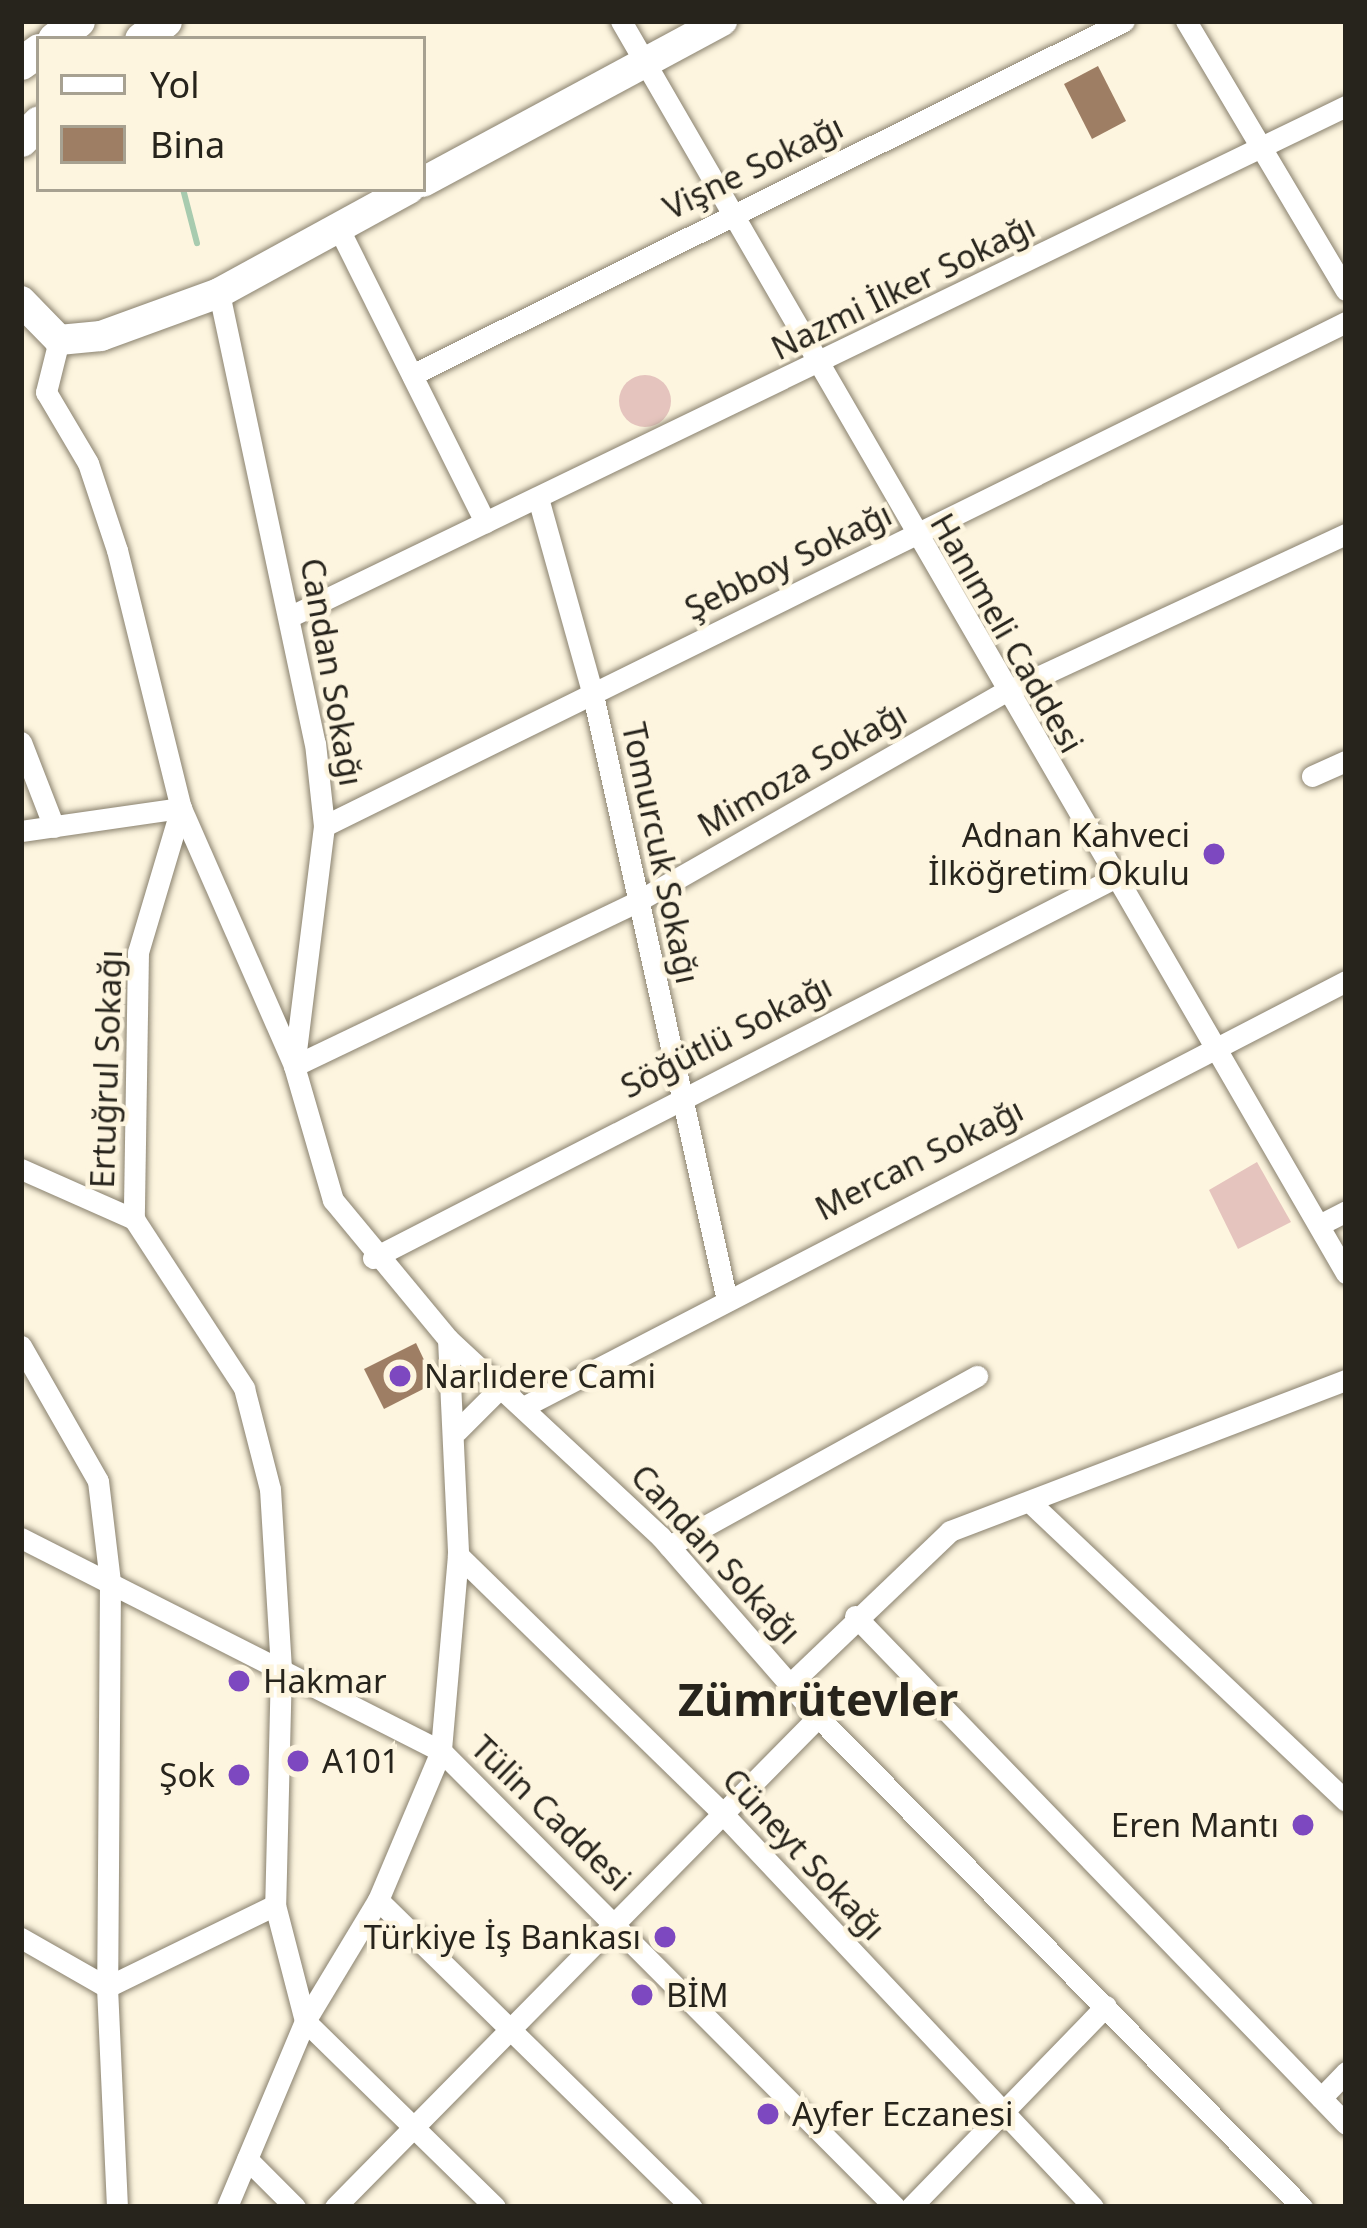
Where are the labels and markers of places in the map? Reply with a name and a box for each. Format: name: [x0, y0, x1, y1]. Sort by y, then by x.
place label: Adnan Kahveci İlköğretim Okulu: [928, 815, 1190, 893]
marker: Adnan Kahveci İlköğretim Okulu: [1201, 841, 1227, 867]
place label: Narlıdere Cami: [424, 1356, 656, 1396]
marker: Narlıdere Cami: [387, 1363, 413, 1389]
place label: Hakmar: [263, 1661, 387, 1701]
marker: Hakmar: [226, 1668, 252, 1694]
place label: A101: [322, 1741, 400, 1781]
marker: A101: [285, 1748, 311, 1774]
place label: Şok: [159, 1755, 215, 1795]
marker: Şok: [226, 1762, 252, 1788]
place label: Eren Mantı: [1111, 1805, 1279, 1845]
marker: Eren Mantı: [1290, 1812, 1316, 1838]
place label: Türkiye İş Bankası: [364, 1917, 641, 1957]
marker: Türkiye İş Bankası: [652, 1924, 678, 1950]
place label: BİM: [666, 1975, 729, 2015]
marker: BİM: [629, 1982, 655, 2008]
place label: Ayfer Eczanesi: [792, 2094, 1014, 2134]
marker: Ayfer Eczanesi: [755, 2101, 781, 2127]

